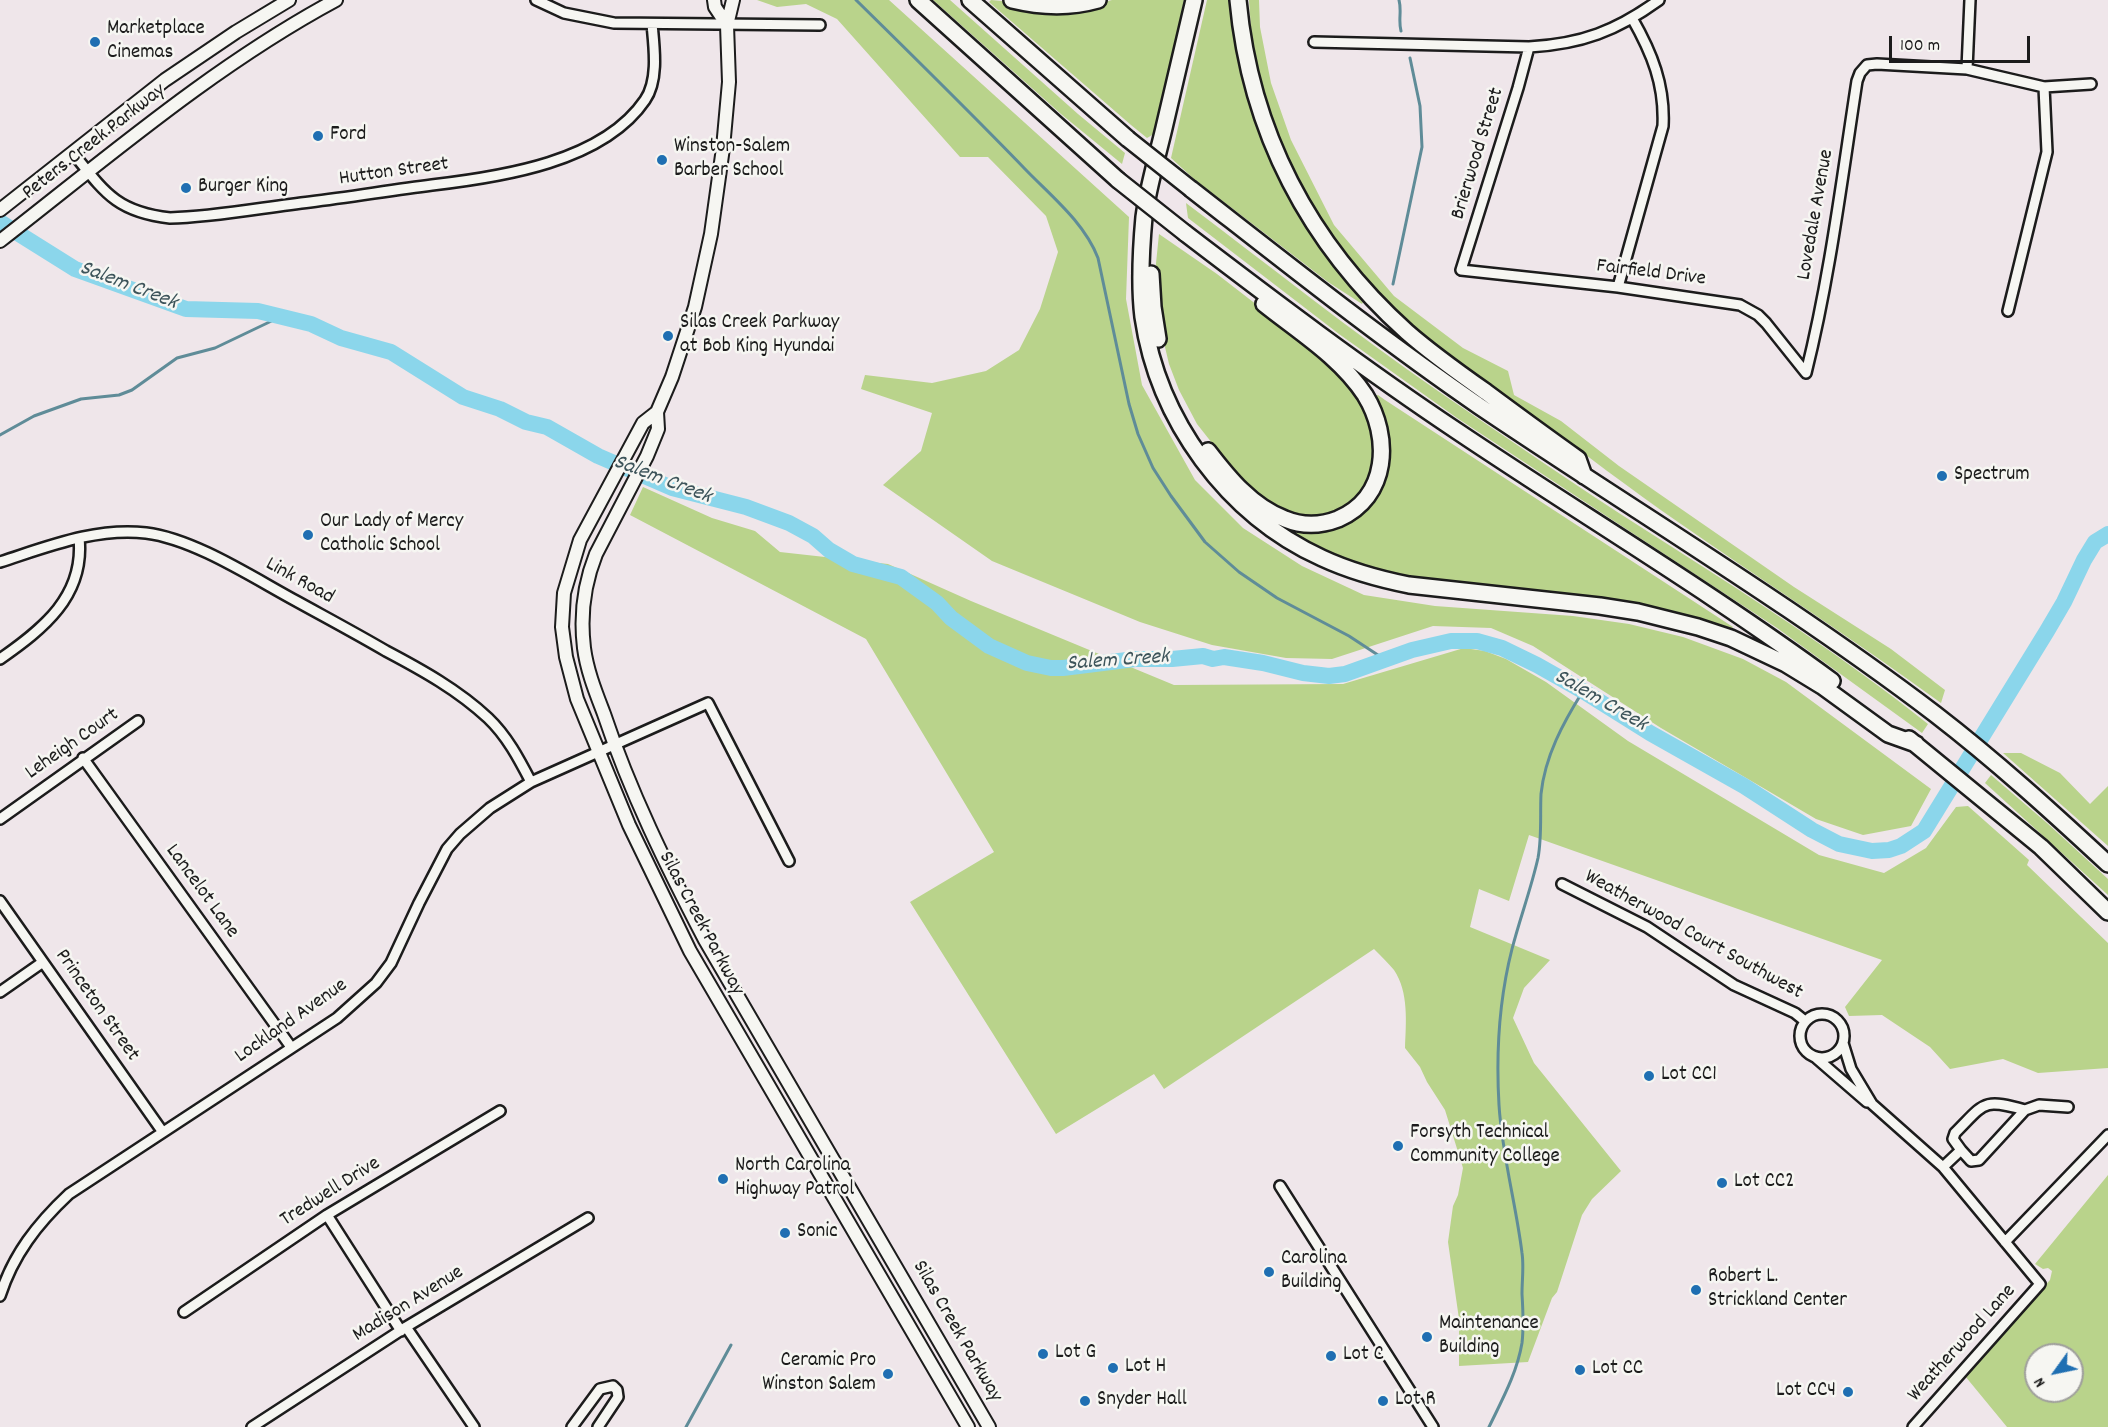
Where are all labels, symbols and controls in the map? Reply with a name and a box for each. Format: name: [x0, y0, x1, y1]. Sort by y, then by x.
place label: Marketplace Cinemas: [107, 17, 205, 67]
scale bar: [1892, 24, 2033, 62]
text: 100 m: [1900, 34, 1940, 59]
marker: Marketplace Cinemas: [88, 35, 102, 49]
street label: Peters Creek Parkway: [18, 79, 172, 207]
street label: Brierwood Street: [1447, 85, 1511, 223]
place label: Ford: [330, 123, 366, 149]
marker: Ford: [311, 129, 325, 143]
place label: Winston-Salem Barber School: [674, 135, 790, 185]
street label: Lovedale Avenue: [1793, 148, 1841, 282]
street label: Hutton Street: [338, 153, 450, 193]
marker: Winston-Salem Barber School: [655, 153, 669, 167]
place label: Burger King: [198, 175, 288, 201]
marker: Burger King: [179, 181, 193, 195]
street label: Fairfield Drive: [1595, 255, 1707, 293]
water label: Salem Creek: [75, 256, 181, 318]
place label: Silas Creek Parkway at Bob King Hyundai: [680, 311, 839, 361]
marker: Silas Creek Parkway at Bob King Hyundai: [661, 329, 675, 343]
water label: Salem Creek: [609, 450, 715, 512]
place label: Spectrum: [1954, 463, 2030, 489]
marker: Spectrum: [1935, 469, 1949, 483]
place label: Our Lady of Mercy Catholic School: [320, 510, 463, 560]
marker: Our Lady of Mercy Catholic School: [301, 528, 315, 542]
street label: Link Road: [260, 553, 338, 611]
water label: Salem Creek: [1066, 645, 1170, 679]
water label: Salem Creek: [1549, 665, 1651, 739]
street label: Leheigh Court: [21, 704, 125, 786]
street label: Lancelot Lane: [158, 840, 244, 944]
street label: Silas Creek Parkway: [651, 848, 749, 1000]
street label: Weatherwood Court Southwest: [1579, 865, 1807, 1007]
street label: Princeton Street: [48, 945, 144, 1067]
street label: Lockland Avenue: [231, 974, 353, 1070]
place label: Lot CC1: [1661, 1063, 1717, 1089]
marker: Lot CC1: [1642, 1069, 1656, 1083]
place label: Forsyth Technical Community College: [1410, 1121, 1560, 1171]
marker: Forsyth Technical Community College: [1391, 1139, 1405, 1153]
street label: Tredwell Drive: [276, 1152, 386, 1234]
place label: North Carolina Highway Patrol: [735, 1154, 854, 1204]
place label: Lot CC2: [1734, 1170, 1794, 1196]
marker: North Carolina Highway Patrol: [716, 1172, 730, 1186]
marker: Lot CC2: [1715, 1176, 1729, 1190]
place label: Sonic: [797, 1220, 838, 1246]
marker: Sonic: [778, 1226, 792, 1240]
place label: Carolina Building: [1281, 1247, 1347, 1297]
street label: Silas Creek Parkway: [905, 1257, 1007, 1407]
street label: Madison Avenue: [349, 1261, 469, 1349]
marker: Carolina Building: [1262, 1265, 1276, 1279]
place label: Robert L. Strickland Center: [1708, 1265, 1847, 1315]
street label: Weatherwood Lane: [1904, 1280, 2022, 1408]
marker: Robert L. Strickland Center: [1689, 1283, 1703, 1297]
place label: Maintenance Building: [1439, 1312, 1539, 1362]
marker: Maintenance Building: [1420, 1330, 1434, 1344]
place label: Lot G: [1055, 1341, 1096, 1367]
place label: Lot C: [1343, 1343, 1384, 1369]
north arrow: [2024, 1343, 2084, 1403]
marker: Lot G: [1036, 1347, 1050, 1361]
place label: Ceramic Pro Winston Salem: [762, 1349, 876, 1399]
marker: Lot C: [1324, 1349, 1338, 1363]
place label: Lot H: [1125, 1355, 1166, 1381]
place label: Lot CC: [1592, 1357, 1643, 1383]
marker: Lot H: [1106, 1361, 1120, 1375]
marker: Lot CC: [1573, 1363, 1587, 1377]
marker: Ceramic Pro Winston Salem: [881, 1367, 895, 1381]
text: N: [2028, 1372, 2052, 1392]
place label: Lot CC4: [1776, 1379, 1836, 1405]
marker: Lot CC4: [1841, 1385, 1855, 1399]
place label: Snyder Hall: [1097, 1388, 1187, 1414]
place label: Lot R: [1395, 1388, 1436, 1414]
marker: Snyder Hall: [1078, 1394, 1092, 1408]
marker: Lot R: [1376, 1394, 1390, 1408]

